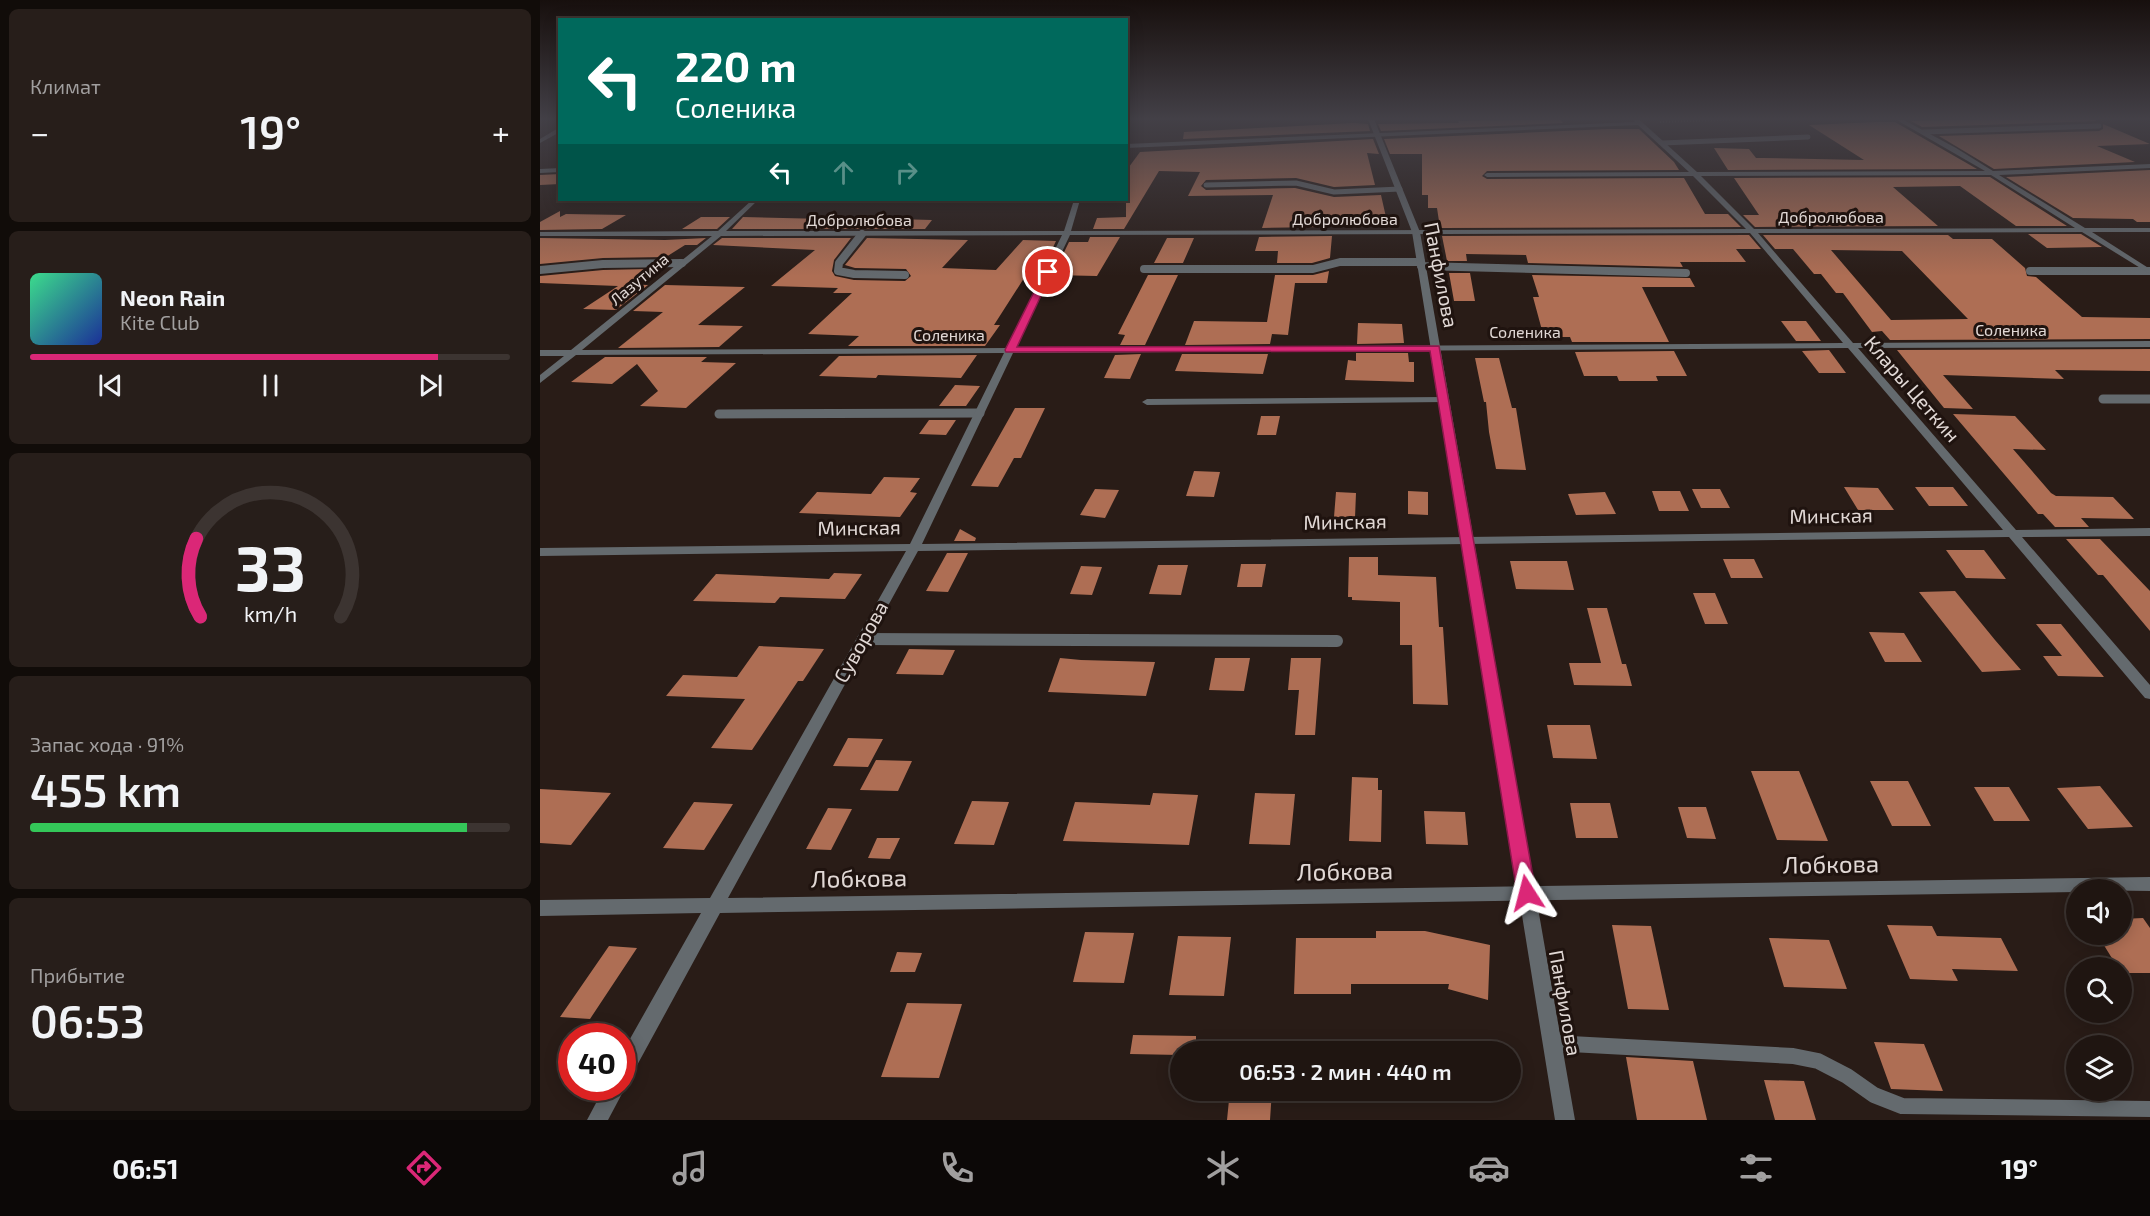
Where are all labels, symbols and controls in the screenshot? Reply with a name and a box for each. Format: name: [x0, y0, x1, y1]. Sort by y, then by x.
text: 220 m: [675, 40, 796, 90]
icon: left: [576, 42, 654, 120]
text: Климат: [30, 74, 101, 98]
text: Соленика: [675, 91, 796, 123]
text: 19°: [240, 104, 301, 158]
text: −: [30, 112, 49, 152]
text: +: [492, 112, 510, 152]
icon: left: [764, 156, 797, 189]
icon: ahead: [827, 156, 860, 189]
icon: right: [890, 156, 923, 189]
street label: Добролюбова: [1778, 207, 1884, 226]
street label: Добролюбова: [1292, 209, 1398, 228]
street label: Добролюбова: [806, 210, 912, 229]
street label: Панфилова: [1420, 220, 1464, 330]
pin: [1022, 246, 1073, 297]
street label: Лазутина: [605, 249, 673, 309]
icon: arrive: [1031, 255, 1064, 288]
text: Neon Rain: [120, 284, 225, 310]
text: Kite Club: [120, 310, 200, 334]
street label: Соленика: [1975, 320, 2047, 339]
street label: Соленика: [1489, 322, 1561, 341]
street label: Соленика: [913, 325, 985, 344]
street label: Клары Цеткин: [1860, 330, 1965, 446]
icon: previous: [94, 369, 127, 402]
icon: pause: [254, 369, 287, 402]
icon: next: [414, 369, 447, 402]
street label: Минская: [1789, 502, 1873, 528]
street label: Минская: [1303, 508, 1387, 534]
street label: Минская: [817, 514, 901, 540]
text: 33: [235, 529, 305, 604]
street label: Суворова: [828, 597, 893, 687]
text: km/h: [243, 601, 297, 626]
text: Запас хода · 91%: [30, 732, 184, 756]
text: 455 km: [30, 762, 181, 816]
street label: Лобкова: [1783, 848, 1879, 879]
street label: Лобкова: [1297, 855, 1393, 886]
position arrow: [1495, 861, 1559, 925]
street label: Лобкова: [811, 862, 907, 893]
map controls: [2066, 879, 2132, 1101]
button: sound: [2066, 879, 2132, 945]
street label: Панфилова: [1545, 948, 1587, 1058]
button: search: [2066, 957, 2132, 1023]
text: Прибытие: [30, 963, 125, 987]
text: 06:53: [30, 993, 145, 1047]
speed limit sign: 40: [558, 1023, 636, 1101]
button: layers: [2066, 1035, 2132, 1101]
text: 06:53 · 2 мин · 440 m: [1239, 1058, 1452, 1084]
icon: directions: [403, 1147, 445, 1189]
icon: music: [669, 1147, 711, 1189]
icon: phone: [936, 1147, 978, 1189]
icon: climate: [1202, 1147, 1244, 1189]
icon: car: [1468, 1147, 1510, 1189]
icon: filters: [1735, 1147, 1777, 1189]
text: 06:51: [112, 1152, 179, 1184]
text: 19°: [2001, 1152, 2038, 1184]

